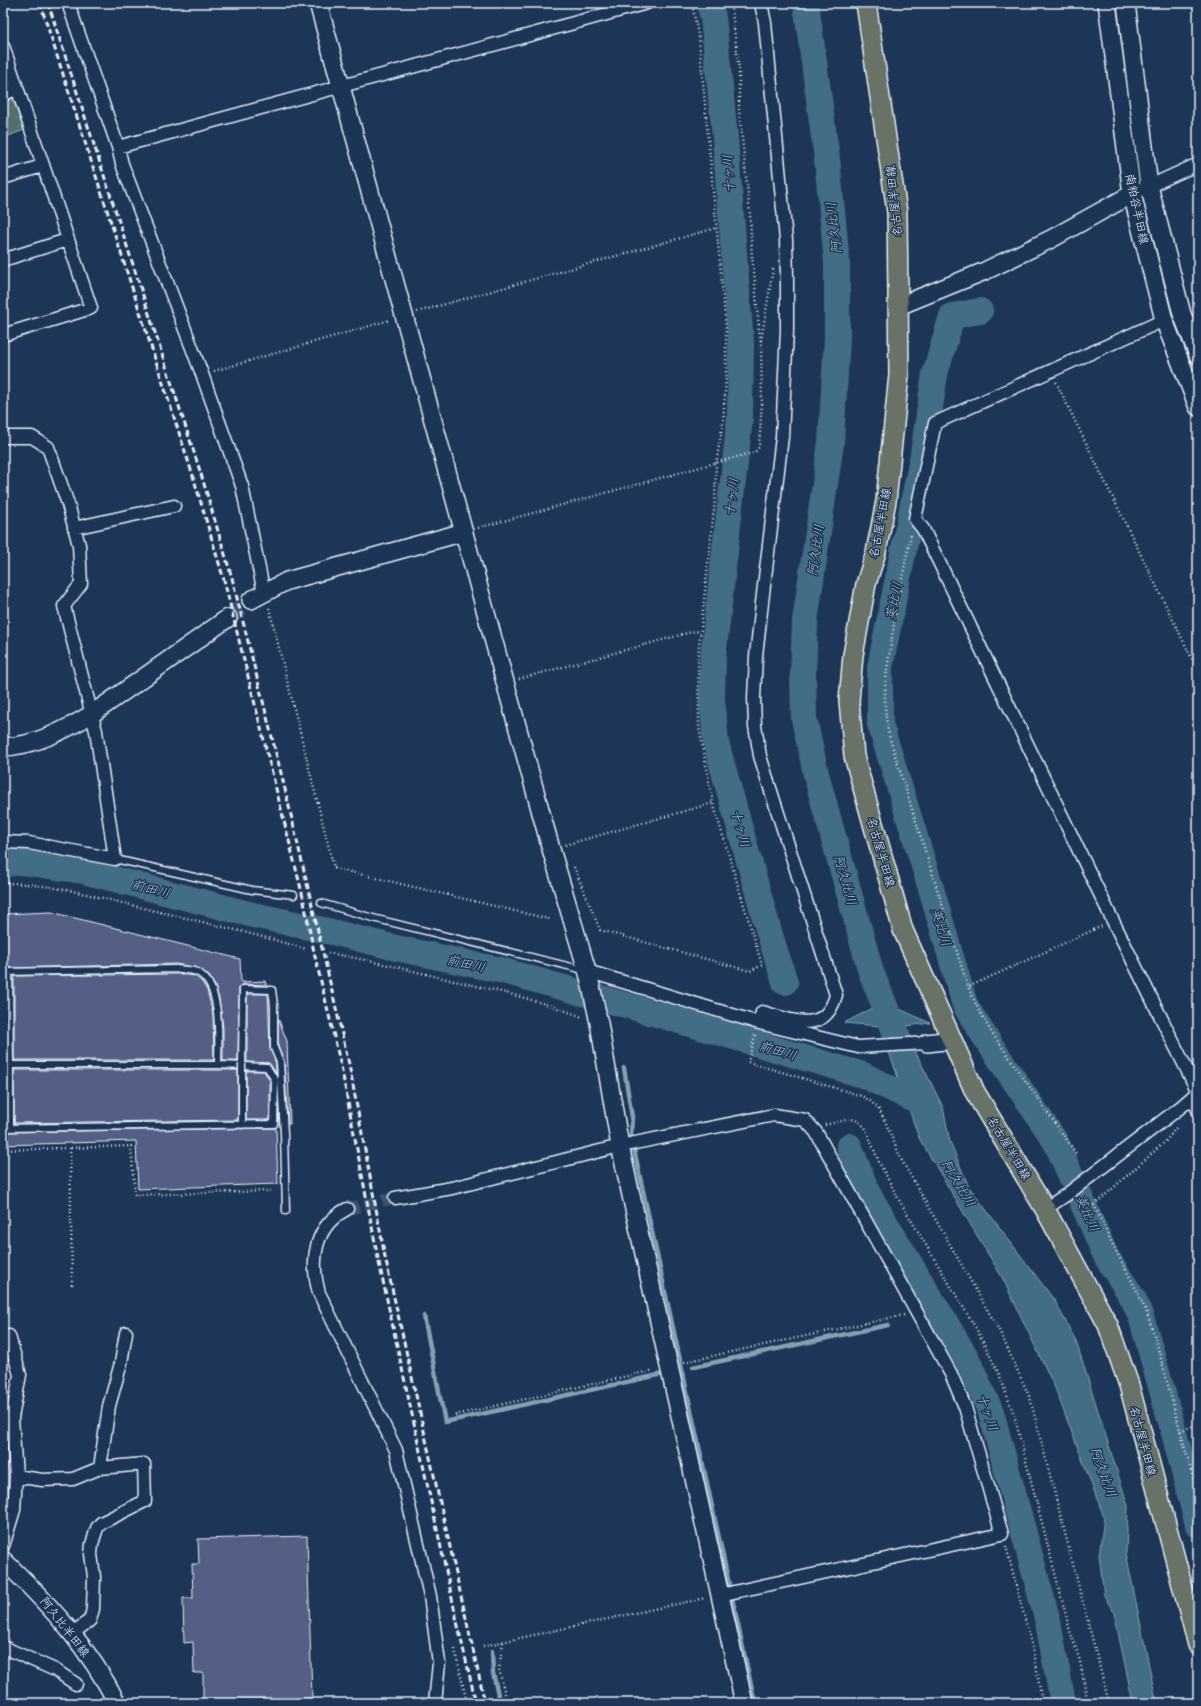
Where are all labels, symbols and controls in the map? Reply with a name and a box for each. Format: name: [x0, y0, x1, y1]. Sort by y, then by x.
water label: 十ヶ川: [716, 154, 741, 194]
street label: 名古屋半田線: [879, 164, 909, 238]
street label: 南粕谷半田線: [1119, 171, 1155, 247]
water label: 阿久比川: [819, 201, 848, 255]
water label: 十ヶ川: [718, 476, 745, 518]
street label: 名古屋半田線: [862, 486, 898, 560]
water label: 阿久比川: [800, 523, 831, 577]
water label: 英比川: [878, 580, 909, 622]
water label: 十ヶ川: [724, 806, 757, 850]
street label: 名古屋半田線: [861, 814, 901, 890]
water label: 阿久比川: [827, 852, 864, 908]
water label: 前田川: [129, 872, 173, 905]
water label: 英比川: [925, 905, 958, 949]
water label: 前田川: [444, 948, 487, 979]
water label: 前田川: [756, 1034, 800, 1067]
street label: 名古屋半田線: [981, 1111, 1037, 1185]
water label: 阿久比川: [935, 1155, 982, 1211]
water label: 英比川: [1069, 1191, 1106, 1236]
water label: 十ヶ川: [970, 1390, 1005, 1434]
street label: 名古屋半田線: [1123, 1403, 1163, 1479]
water label: 阿久比川: [1084, 1444, 1123, 1501]
street label: 阿久比半田線: [34, 1592, 96, 1662]

